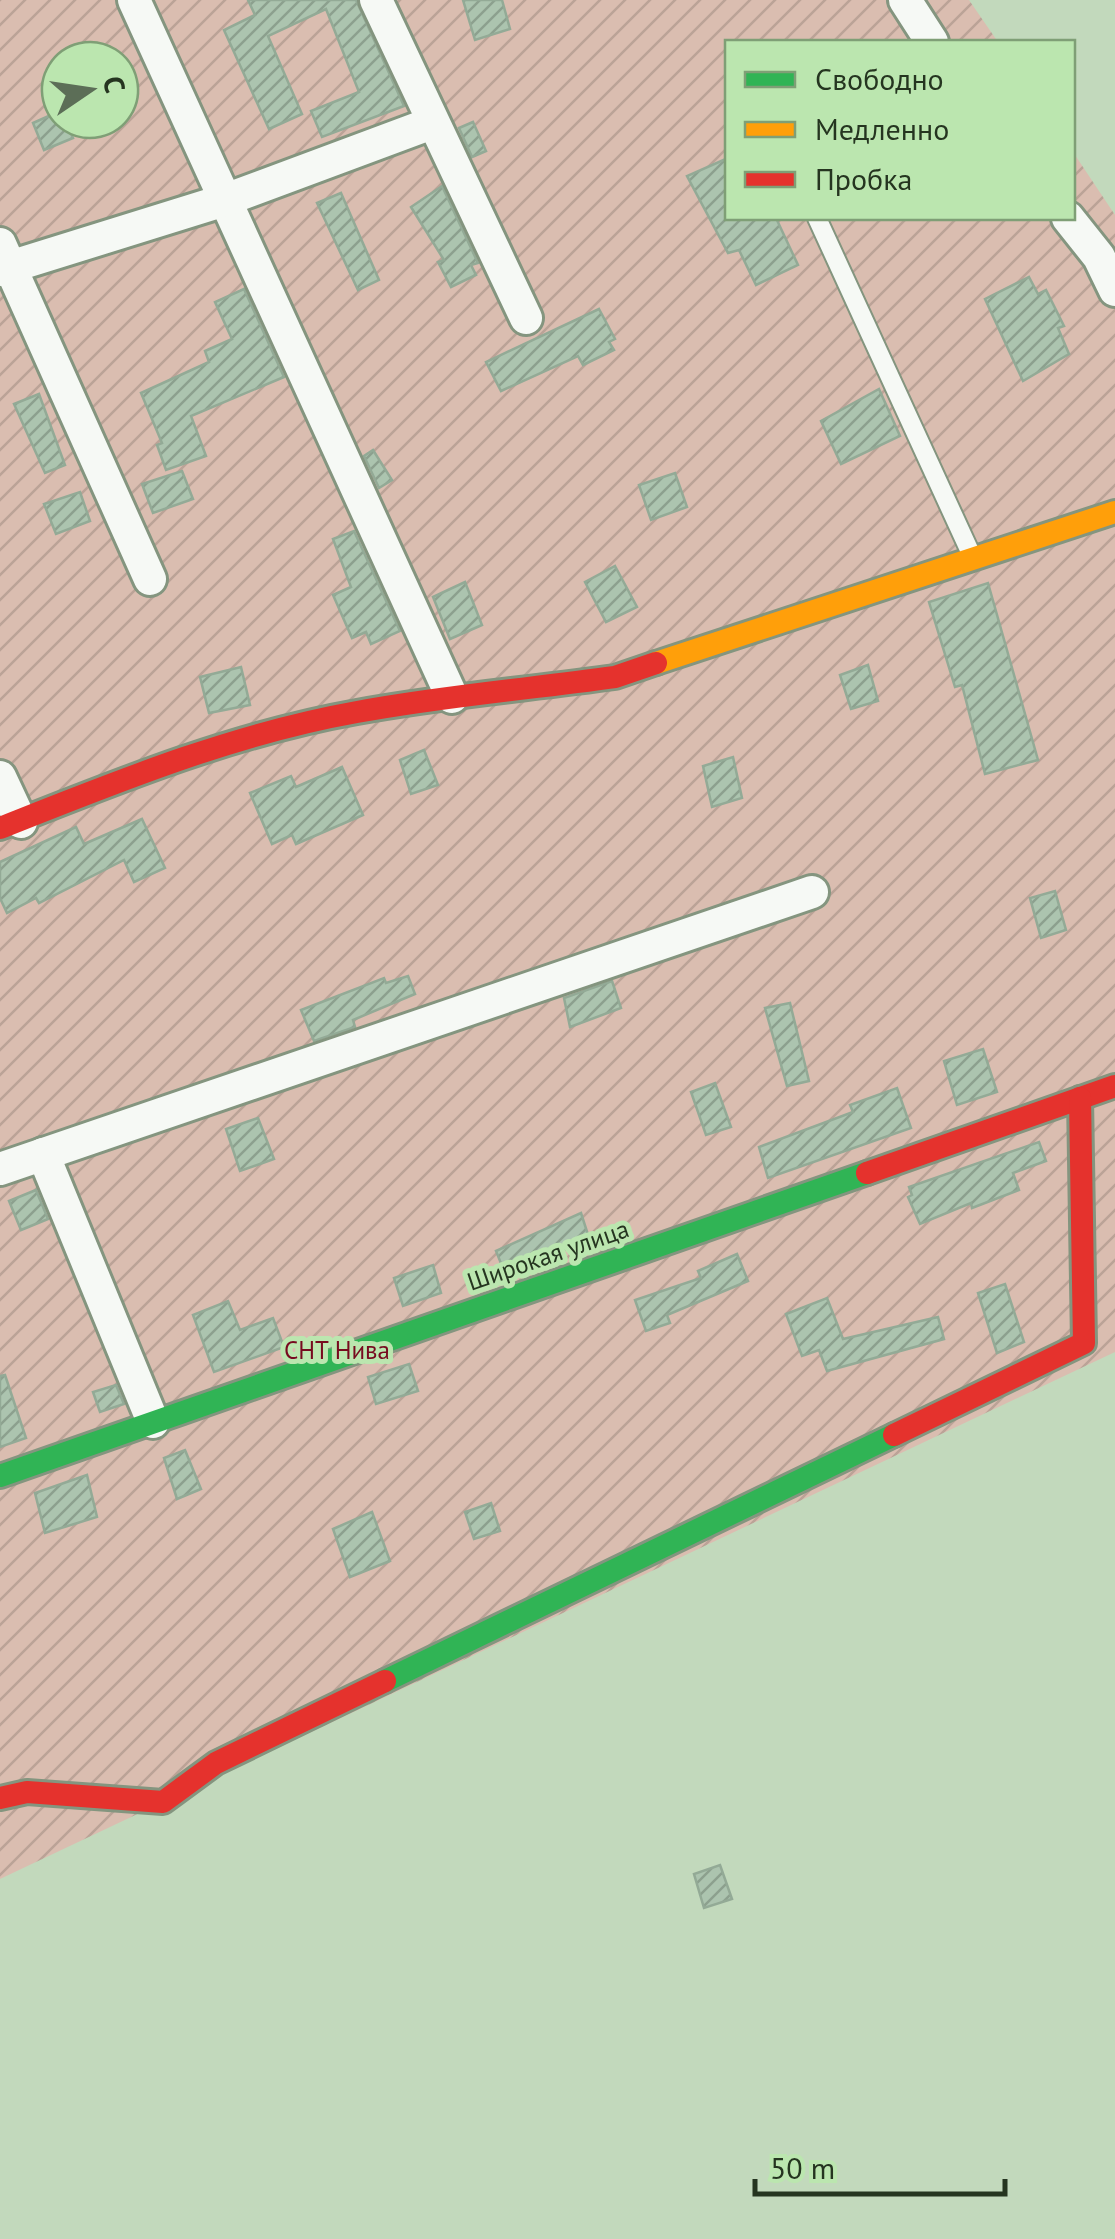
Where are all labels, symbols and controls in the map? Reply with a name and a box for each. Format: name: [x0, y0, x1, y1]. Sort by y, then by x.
north arrow: [40, 40, 140, 140]
legend: [725, 40, 1075, 220]
text: Свободно: [815, 59, 944, 98]
text: С: [95, 72, 135, 96]
text: Медленно: [815, 109, 949, 148]
text: Пробка: [815, 159, 912, 198]
street label: Широкая улица: [463, 1212, 633, 1298]
park label: СНТ Нива: [284, 1334, 390, 1366]
scale bar: [755, 2134, 1005, 2196]
text: 50 m: [770, 2148, 835, 2187]

